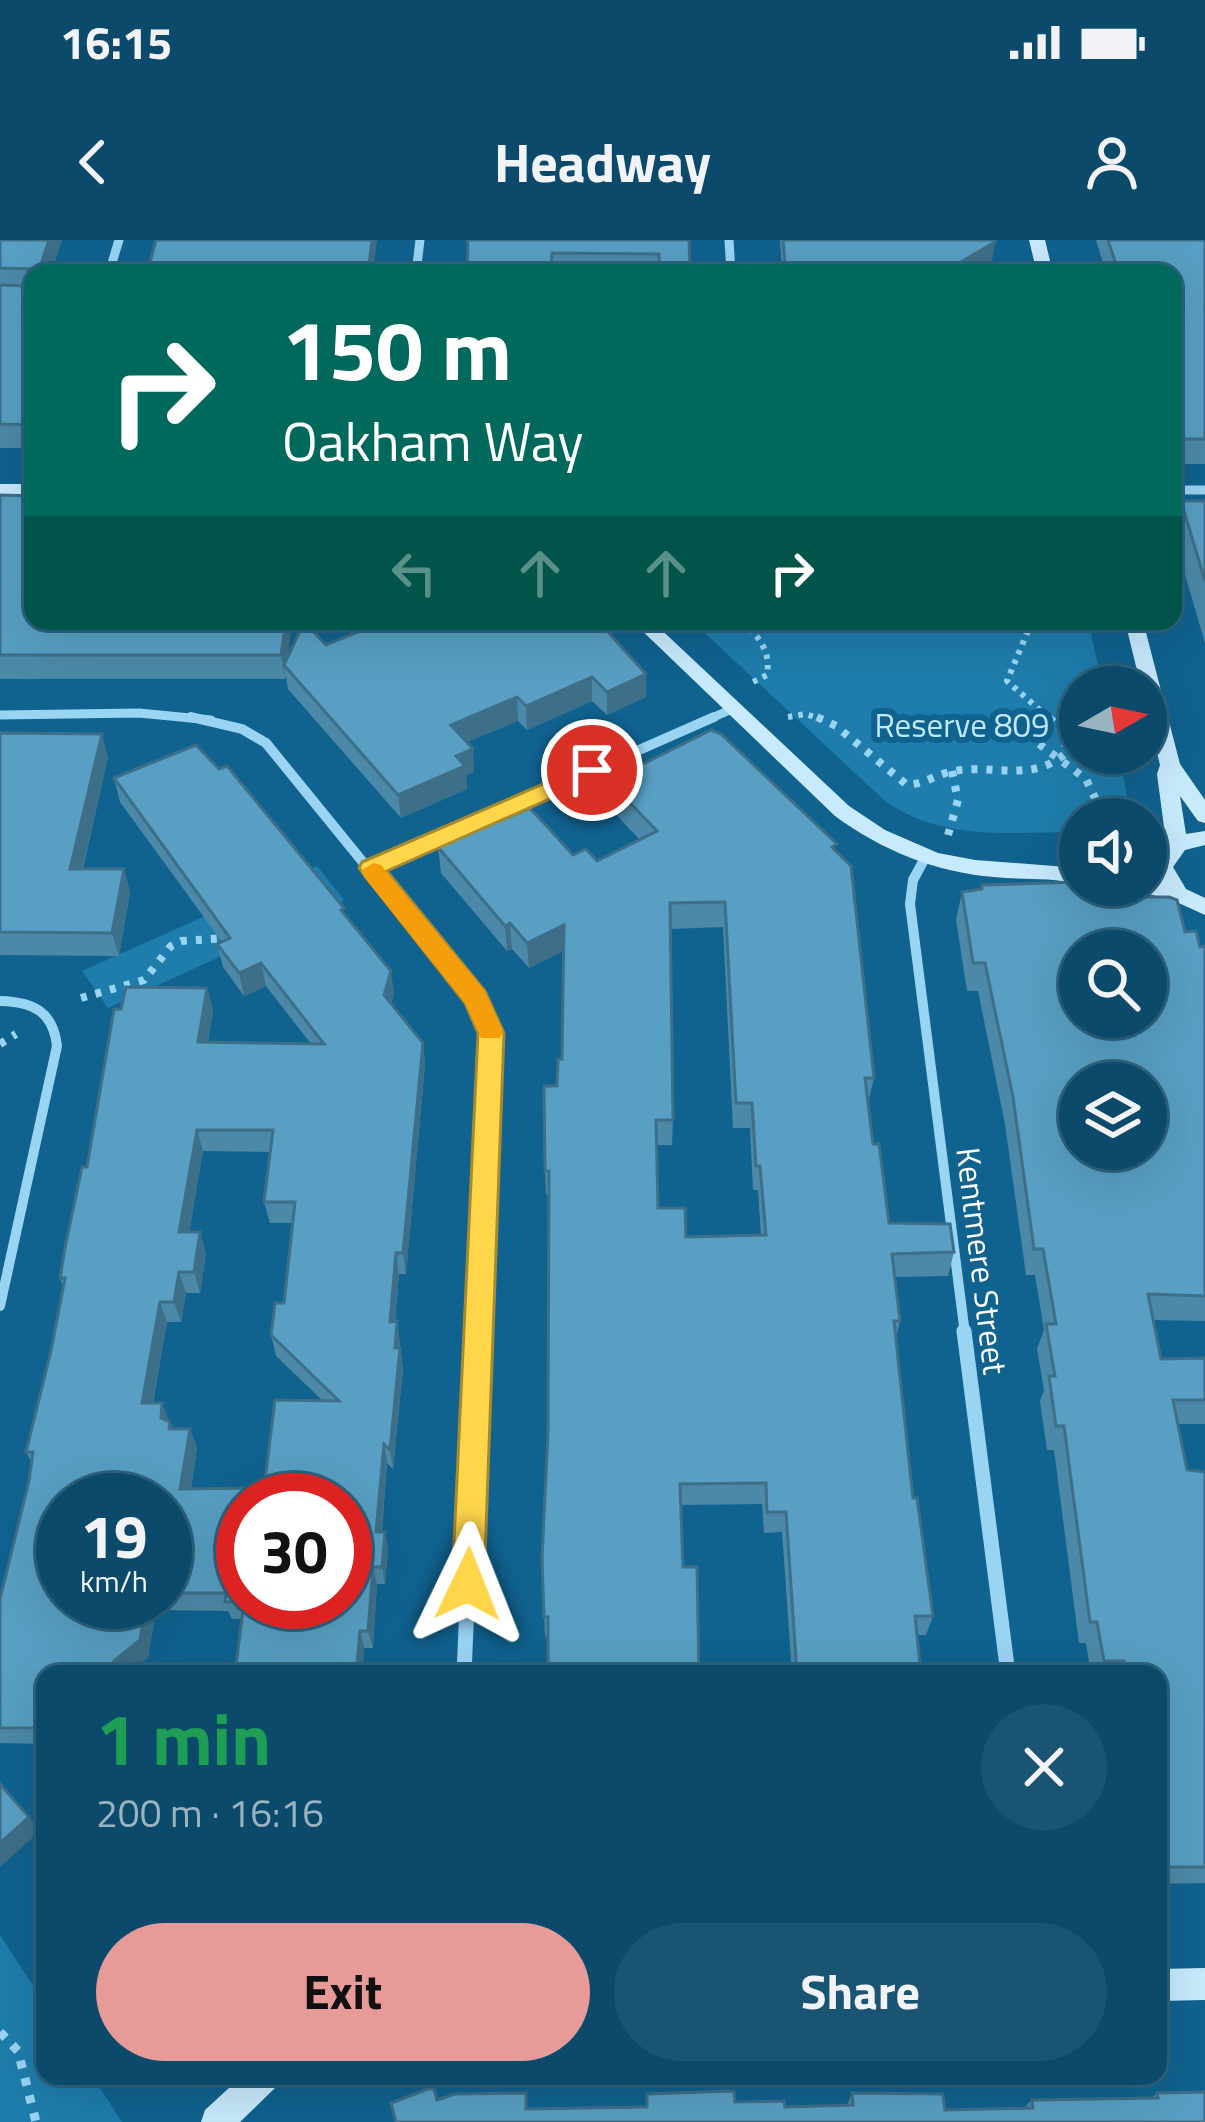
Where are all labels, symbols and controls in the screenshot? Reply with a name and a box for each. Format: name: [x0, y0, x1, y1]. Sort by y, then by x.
text: 16:15: [60, 8, 172, 76]
text: Headway: [494, 121, 711, 203]
icon: back: [60, 129, 126, 195]
icon: person: [1079, 129, 1145, 195]
text: 150 m: [282, 285, 512, 413]
icon: right: [84, 312, 240, 468]
text: Oakham Way: [282, 400, 584, 482]
icon: left: [381, 540, 447, 606]
icon: ahead: [507, 540, 573, 606]
icon: ahead: [633, 540, 699, 606]
icon: right: [759, 540, 825, 606]
north arrow: [1059, 666, 1167, 774]
map controls: [1059, 666, 1167, 1170]
park label: Reserve 809: [874, 700, 1050, 750]
pin: [541, 719, 643, 821]
icon: arrive: [559, 737, 625, 803]
button: sound: [1059, 798, 1167, 906]
button: search: [1059, 930, 1167, 1038]
button: layers: [1059, 1062, 1167, 1170]
street label: Kentmere Street: [943, 1145, 1021, 1378]
speed limit sign: 30: [216, 1473, 372, 1629]
text: 19: [80, 1490, 148, 1581]
position arrow: [405, 1521, 531, 1647]
text: km/h: [80, 1558, 148, 1604]
text: 1 min: [96, 1683, 271, 1793]
button: close: [981, 1704, 1107, 1830]
text: 200 m · 16:16: [96, 1783, 324, 1842]
button: Exit: [96, 1923, 590, 2061]
button: Share: [614, 1923, 1107, 2061]

